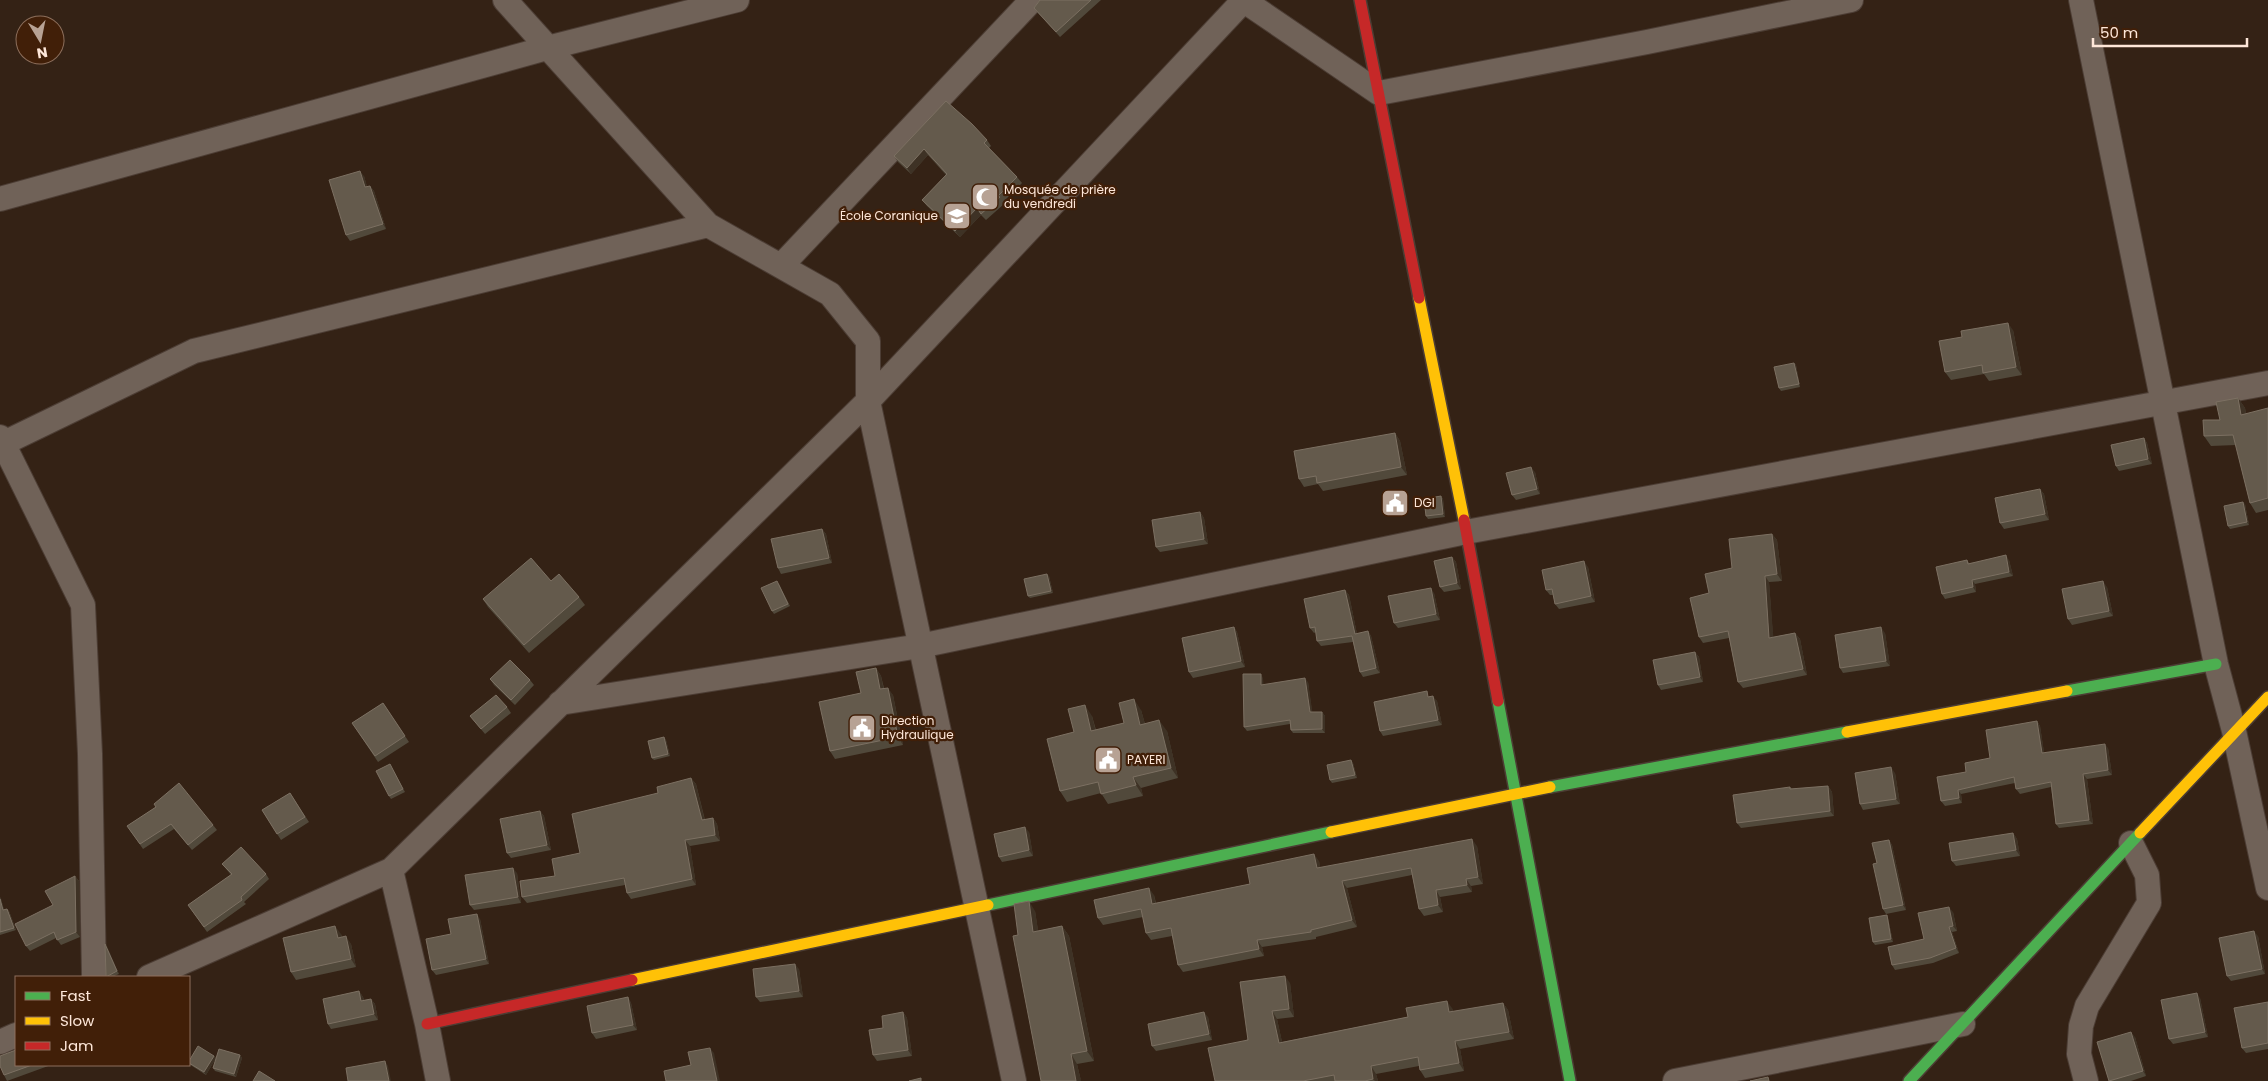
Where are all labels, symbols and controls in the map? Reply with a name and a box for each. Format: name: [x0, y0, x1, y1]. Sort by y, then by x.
north arrow: [15, 15, 65, 65]
scale bar: [2093, 15, 2247, 47]
text: 50 m: [2100, 22, 2138, 43]
text: N: [35, 42, 49, 64]
place label: Mosquée de prière du vendredi: [1004, 181, 1116, 212]
mosque icon: Mosquée de prière du vendredi: [970, 182, 1000, 212]
school or university icon: École Coranique: [942, 201, 972, 231]
place label: École Coranique: [840, 207, 938, 224]
public building icon: DGI: [1380, 488, 1410, 518]
place label: DGI: [1414, 494, 1435, 511]
place label: Direction Hydraulique: [881, 712, 954, 743]
public building icon: Direction Hydraulique: [847, 713, 877, 743]
public building icon: PAYERI: [1093, 745, 1123, 775]
place label: PAYERI: [1127, 751, 1165, 768]
legend: [15, 976, 190, 1066]
text: Fast: [60, 985, 91, 1006]
text: Slow: [60, 1010, 95, 1031]
text: Jam: [60, 1035, 94, 1056]

